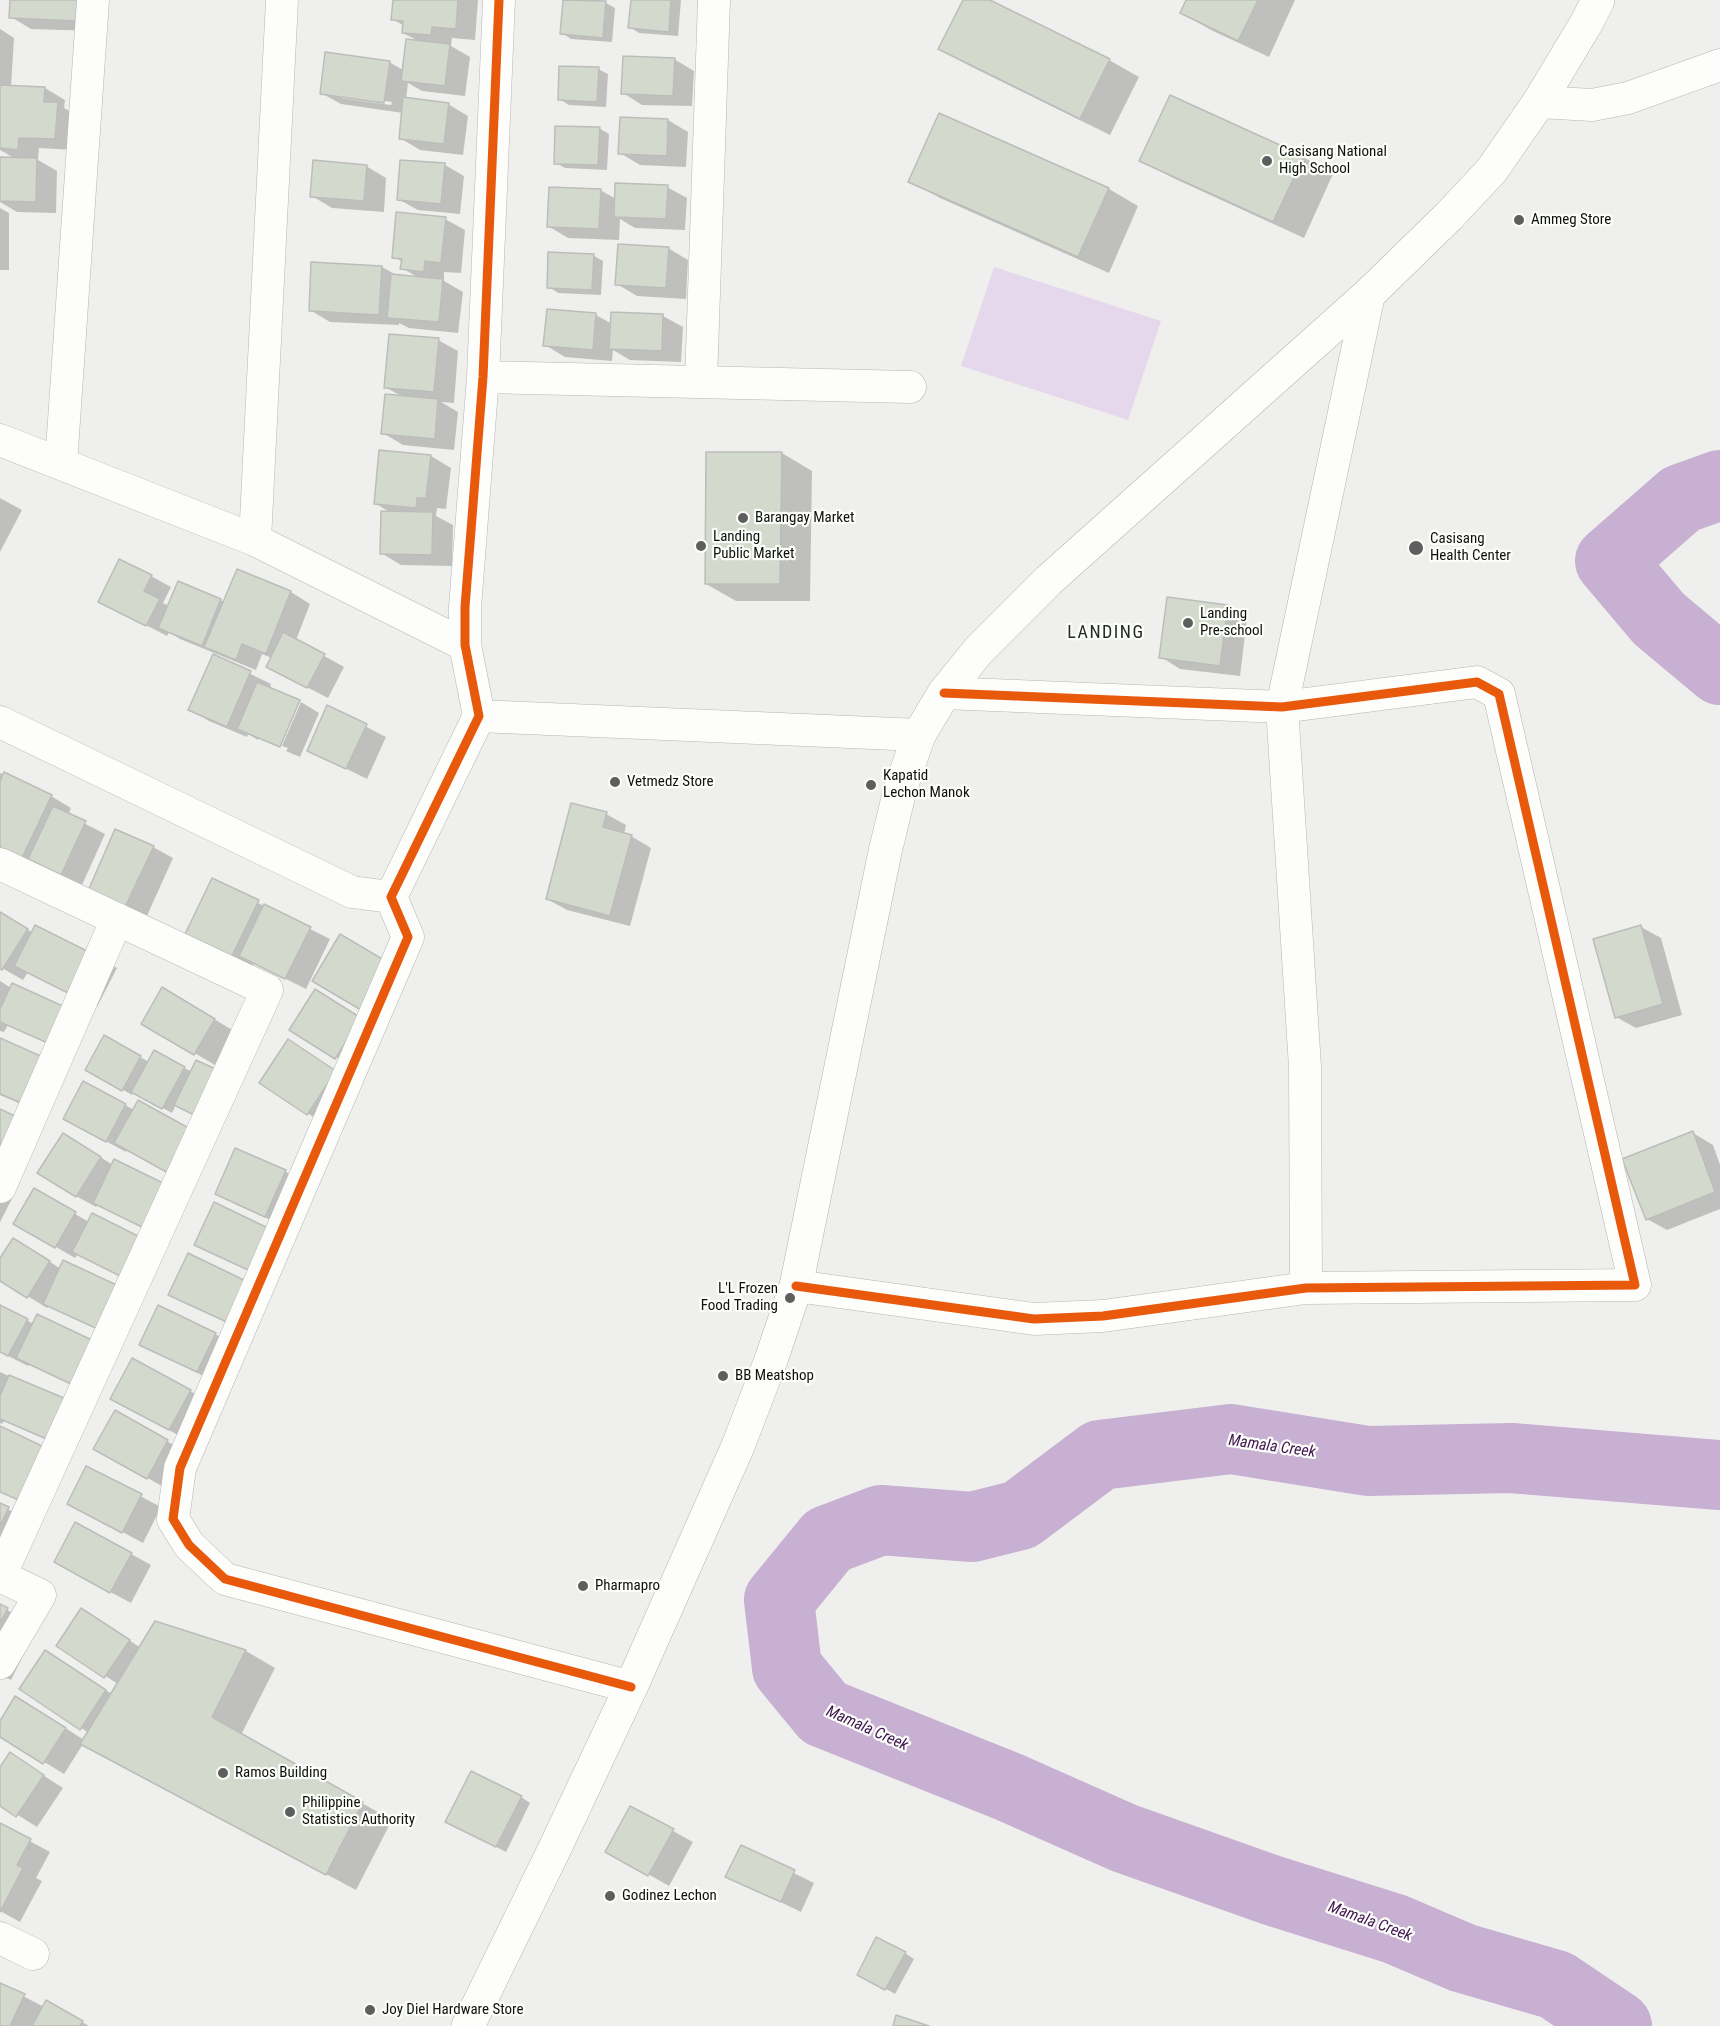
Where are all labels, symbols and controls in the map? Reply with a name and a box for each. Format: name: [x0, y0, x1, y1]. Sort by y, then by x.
place label: Casisang National High School: [1279, 143, 1387, 178]
marker: Casisang National High School: [1260, 154, 1274, 168]
place label: Ammeg Store: [1531, 211, 1611, 229]
marker: Ammeg Store: [1512, 213, 1526, 227]
place label: Barangay Market: [755, 509, 854, 527]
marker: Barangay Market: [736, 511, 750, 525]
place label: Landing Public Market: [713, 528, 794, 563]
place label: Casisang Health Center: [1430, 530, 1511, 565]
marker: Landing Public Market: [694, 539, 708, 553]
marker: Casisang Health Center: [1407, 539, 1425, 557]
place label: Landing Pre-school: [1200, 605, 1263, 640]
marker: Landing Pre-school: [1181, 616, 1195, 630]
district label: LANDING: [1067, 622, 1145, 644]
place label: Kapatid Lechon Manok: [883, 767, 970, 802]
place label: Vetmedz Store: [627, 773, 713, 791]
marker: Vetmedz Store: [608, 775, 622, 789]
marker: Kapatid Lechon Manok: [864, 778, 878, 792]
place label: L'L Frozen Food Trading: [701, 1280, 778, 1315]
marker: L'L Frozen Food Trading: [783, 1291, 797, 1305]
place label: BB Meatshop: [735, 1367, 814, 1385]
marker: BB Meatshop: [716, 1369, 730, 1383]
water label: Mamala Creek: [1227, 1431, 1317, 1463]
place label: Pharmapro: [595, 1577, 660, 1595]
marker: Pharmapro: [576, 1579, 590, 1593]
water label: Mamala Creek: [823, 1702, 911, 1756]
place label: Ramos Building: [235, 1764, 327, 1782]
marker: Ramos Building: [216, 1766, 230, 1780]
place label: Philippine Statistics Authority: [302, 1794, 415, 1829]
marker: Philippine Statistics Authority: [283, 1805, 297, 1819]
place label: Godinez Lechon: [622, 1887, 717, 1905]
marker: Godinez Lechon: [603, 1889, 617, 1903]
water label: Mamala Creek: [1325, 1898, 1415, 1946]
place label: Joy Diel Hardware Store: [382, 2001, 524, 2019]
marker: Joy Diel Hardware Store: [363, 2003, 377, 2017]

